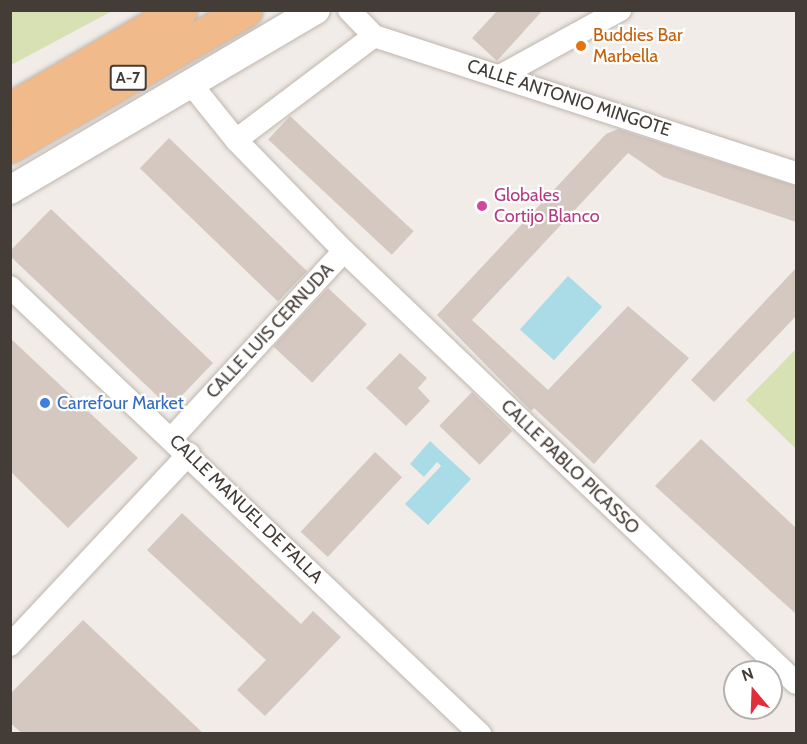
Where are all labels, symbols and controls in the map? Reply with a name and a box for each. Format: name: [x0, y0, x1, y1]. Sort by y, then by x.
place label: Buddies Bar Marbella: [593, 25, 683, 68]
marker: Buddies Bar Marbella: [574, 39, 588, 53]
street label: CALLE ANTONIO MINGOTE: [464, 55, 674, 141]
road number: A-7: [108, 65, 148, 91]
place label: Globales Cortijo Blanco: [494, 185, 600, 228]
marker: Globales Cortijo Blanco: [475, 199, 489, 213]
street label: CALLE LUIS CERNUDA: [202, 259, 338, 403]
place label: Carrefour Market: [57, 392, 184, 414]
street label: CALLE PABLO PICASSO: [496, 395, 644, 539]
marker: Carrefour Market: [38, 396, 52, 410]
street label: CALLE MANUEL DE FALLA: [165, 430, 327, 588]
north arrow: [723, 660, 783, 720]
text: N: [739, 664, 756, 685]

